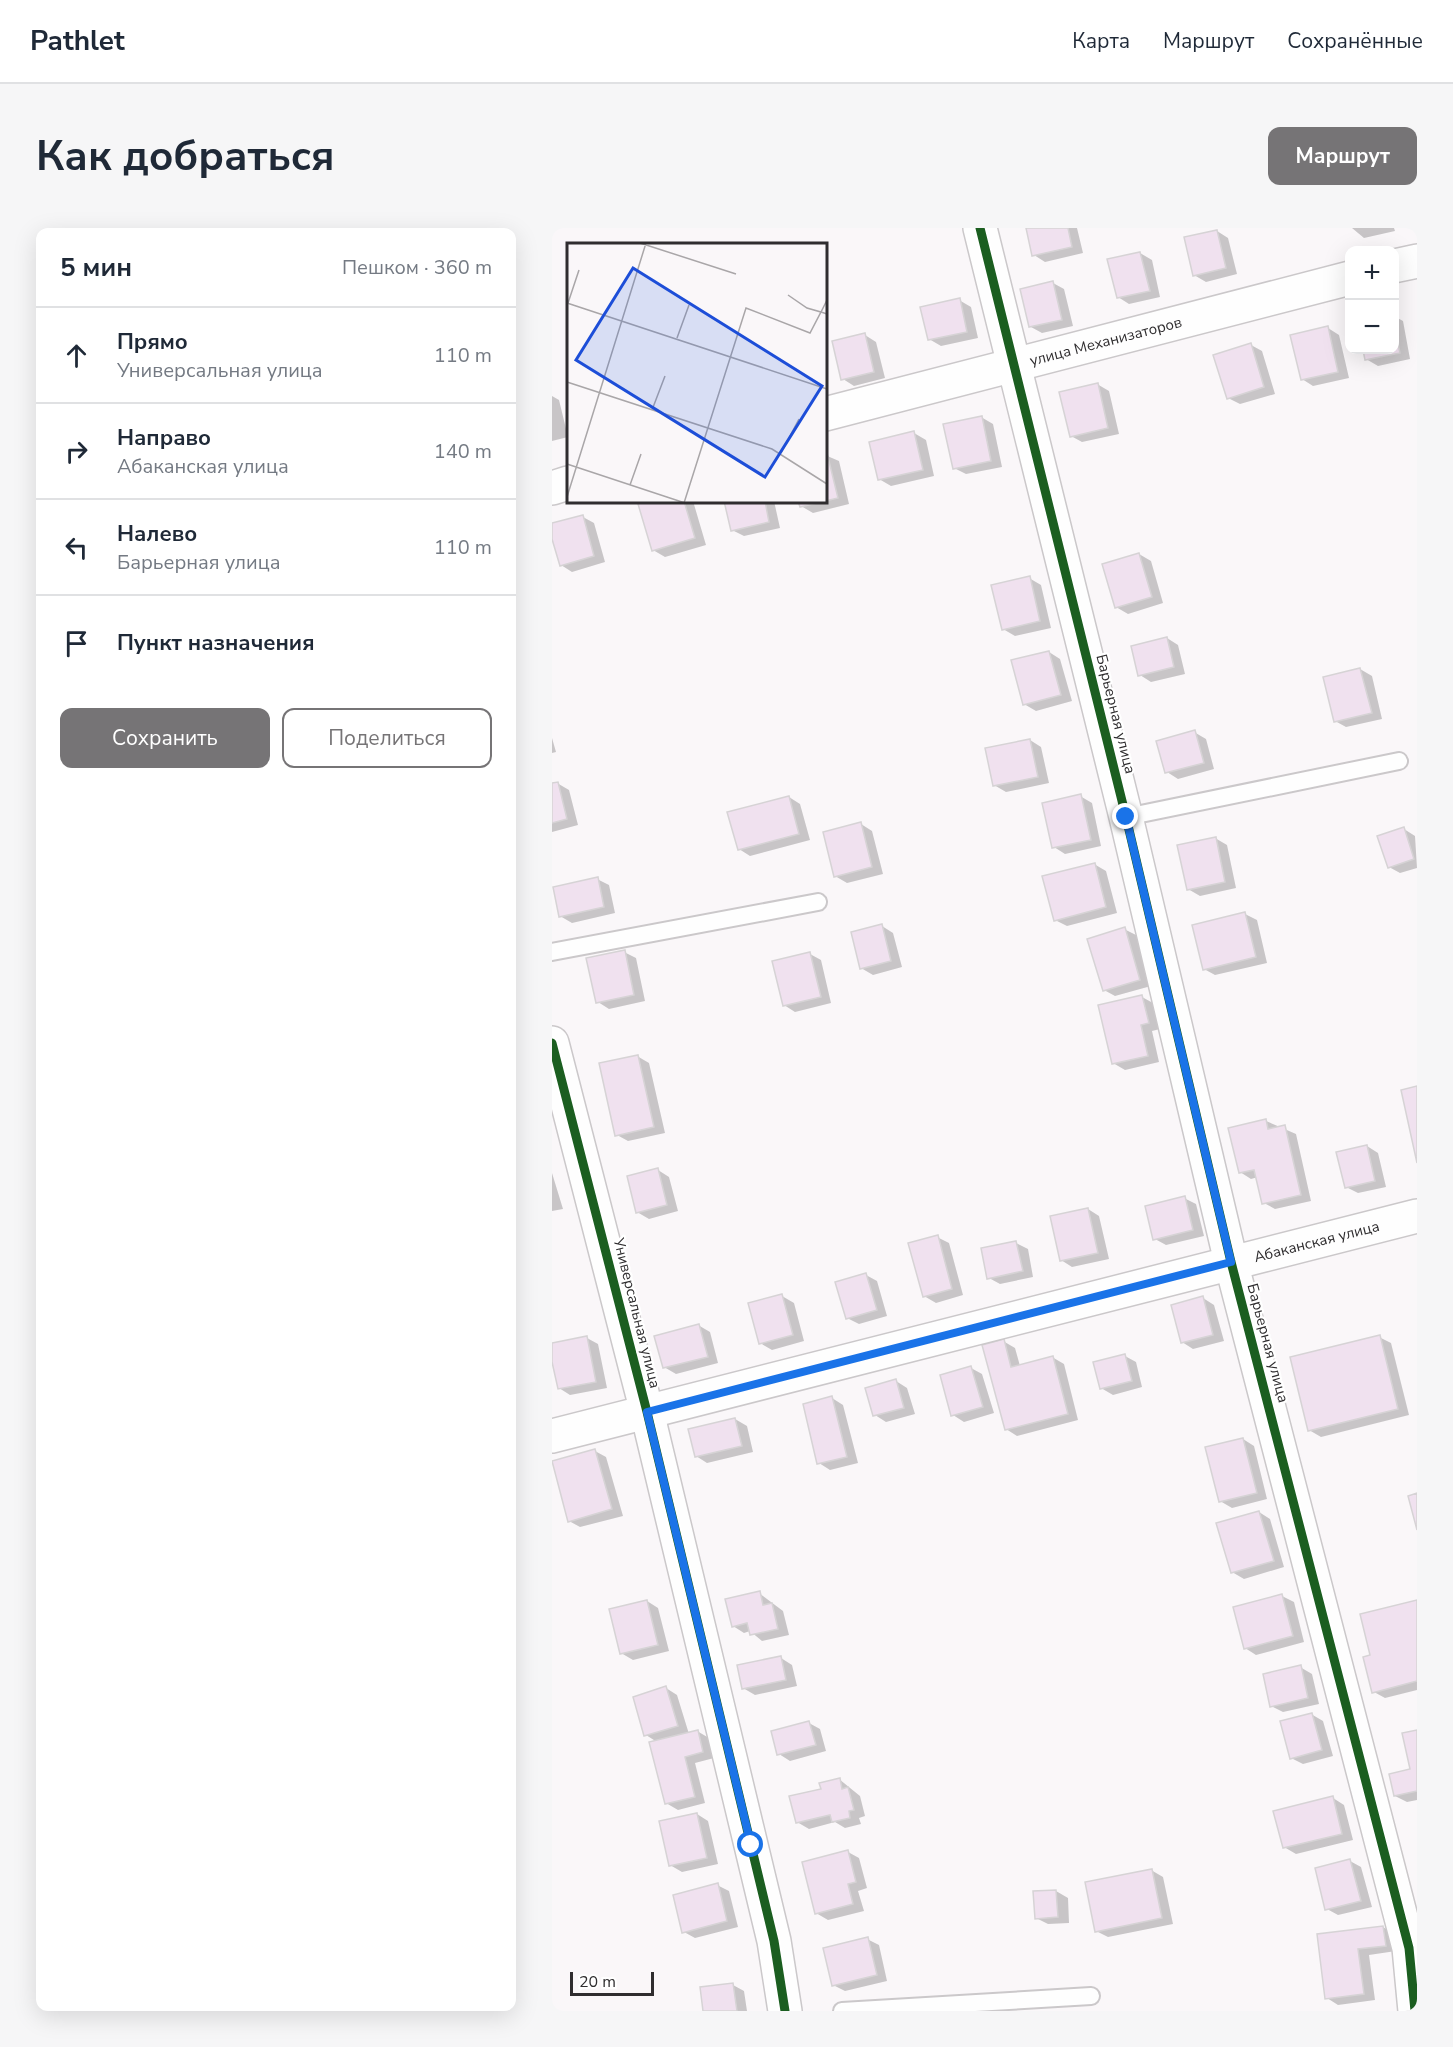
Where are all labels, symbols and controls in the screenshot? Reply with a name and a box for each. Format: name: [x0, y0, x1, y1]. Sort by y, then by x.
text: Pathlet: [30, 22, 125, 60]
text: Карта: [1072, 27, 1130, 55]
text: Маршрут: [1163, 27, 1254, 55]
text: Сохранённые: [1287, 27, 1423, 55]
button: Маршрут: [1268, 127, 1417, 185]
text: Как добраться: [36, 128, 335, 185]
inset map: [567, 243, 826, 502]
map controls: [1345, 246, 1399, 354]
button: +: [1345, 246, 1399, 300]
text: 5 мин: [60, 250, 132, 285]
text: Пешком · 360 m: [342, 254, 492, 281]
button: −: [1345, 300, 1399, 354]
street label: улица Механизаторов: [1027, 312, 1184, 371]
text: Прямо: [117, 327, 188, 357]
icon: ahead: [60, 339, 93, 372]
text: 110 m: [434, 342, 492, 369]
text: Универсальная улица: [117, 357, 323, 384]
text: Направо: [117, 423, 211, 453]
icon: right: [60, 435, 93, 468]
text: 140 m: [434, 438, 492, 465]
text: Абаканская улица: [117, 453, 289, 480]
text: Налево: [117, 519, 197, 549]
icon: left: [60, 531, 93, 564]
text: 110 m: [434, 534, 492, 561]
text: Барьерная улица: [117, 549, 281, 576]
icon: arrive: [60, 627, 93, 660]
text: Пункт назначения: [117, 628, 315, 658]
street label: Барьерная улица: [1091, 652, 1141, 776]
button: Сохранить: [60, 708, 270, 768]
button: Поделиться: [282, 708, 492, 768]
route end: [1112, 803, 1138, 829]
street label: Абаканская улица: [1252, 1216, 1382, 1267]
street label: Универсальная улица: [608, 1235, 665, 1390]
street label: Барьерная улица: [1242, 1281, 1294, 1405]
route start: [737, 1831, 763, 1857]
scale bar: [570, 1969, 654, 1996]
text: 20 m: [579, 1971, 616, 1993]

